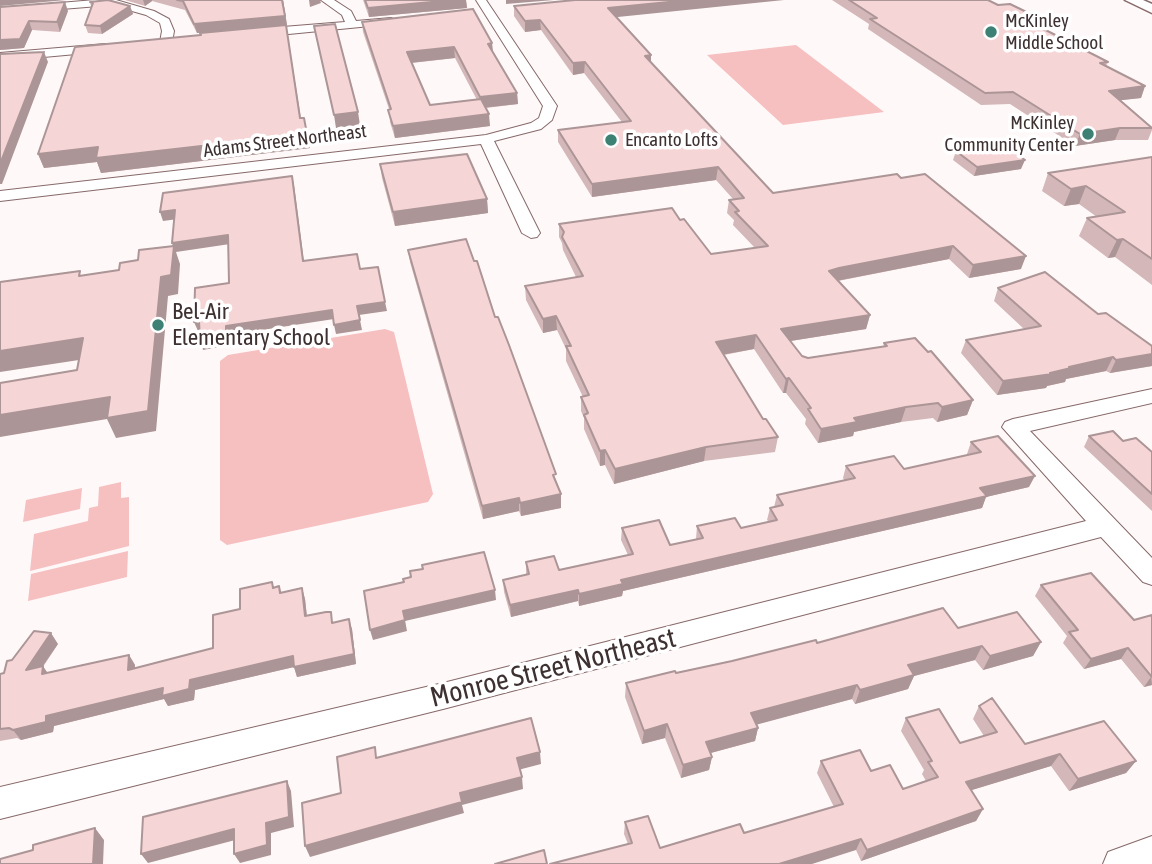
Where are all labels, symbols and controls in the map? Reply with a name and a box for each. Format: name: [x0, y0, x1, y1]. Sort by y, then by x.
place label: McKinley Middle School: [1005, 10, 1103, 54]
marker: McKinley Middle School: [983, 24, 999, 40]
place label: McKinley Community Center: [945, 112, 1074, 156]
street label: Adams Street Northeast: [202, 120, 368, 162]
marker: McKinley Community Center: [1080, 126, 1096, 142]
place label: Encanto Lofts: [625, 129, 718, 151]
marker: Encanto Lofts: [603, 132, 619, 148]
place label: Bel-Air Elementary School: [172, 298, 330, 352]
marker: Bel-Air Elementary School: [150, 317, 166, 333]
street label: Monroe Street Northeast: [427, 621, 679, 715]

